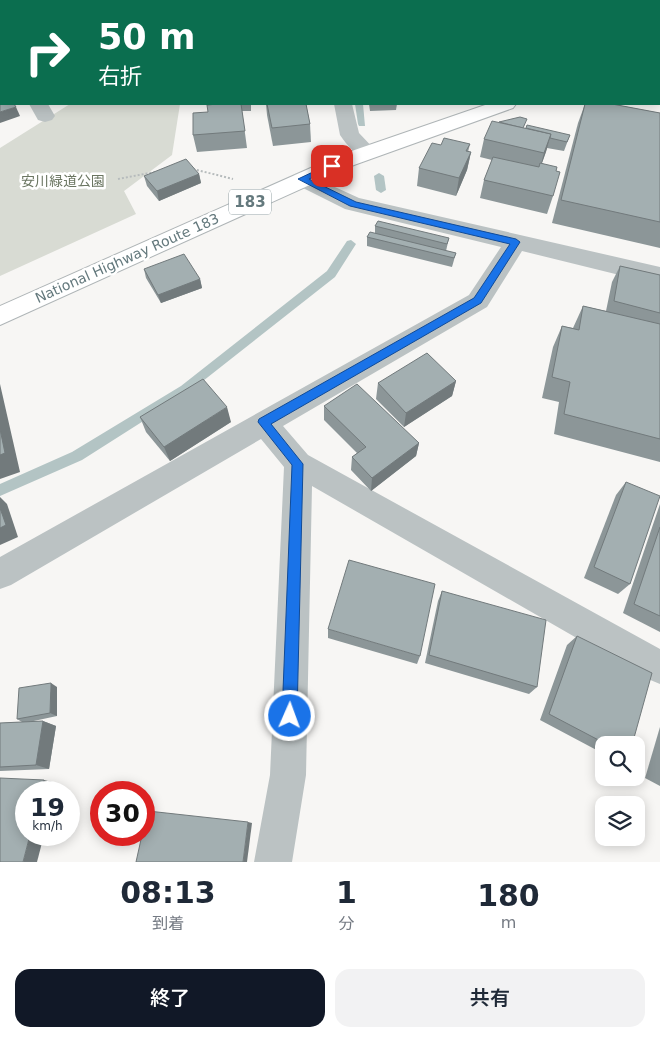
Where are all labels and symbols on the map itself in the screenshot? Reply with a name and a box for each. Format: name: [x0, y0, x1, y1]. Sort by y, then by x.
pin: [311, 145, 353, 187]
park label: 安川緑道公園: [21, 173, 105, 189]
road number: 183: [229, 190, 271, 214]
street label: National Highway Route 183: [33, 210, 221, 306]
position arrow: [263, 689, 315, 741]
speed limit sign: 30: [90, 781, 155, 846]

